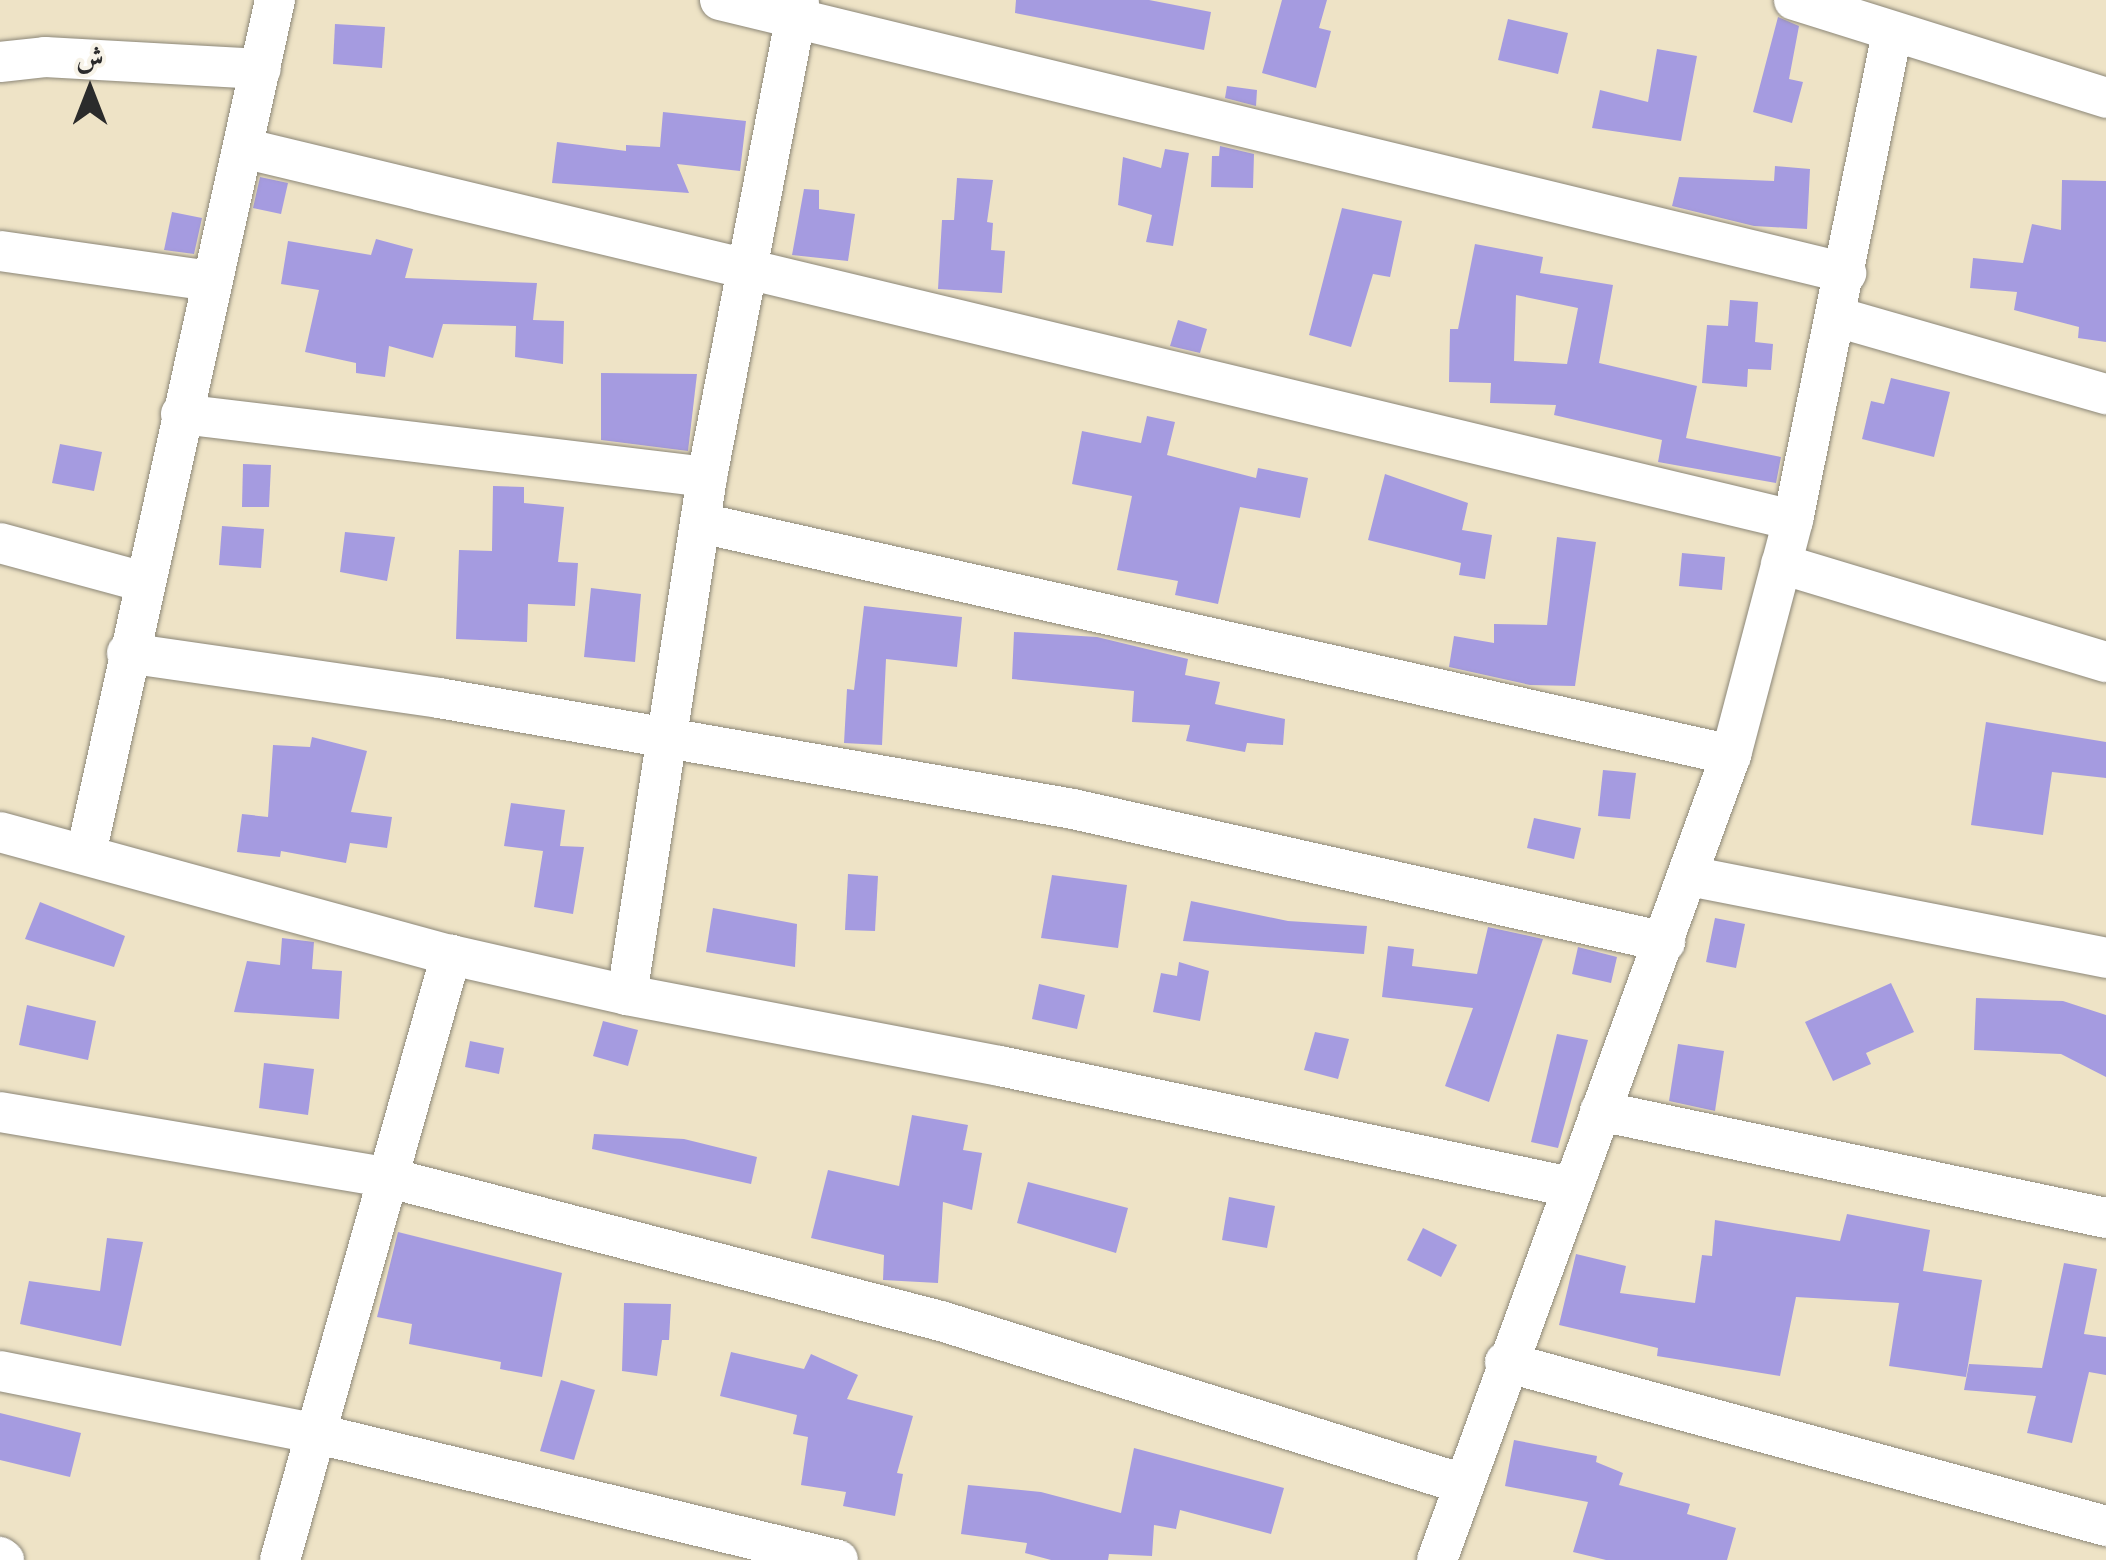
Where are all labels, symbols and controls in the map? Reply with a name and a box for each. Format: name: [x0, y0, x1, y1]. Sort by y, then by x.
north arrow: [40, 40, 140, 140]
text: ش: [76, 42, 104, 77]

